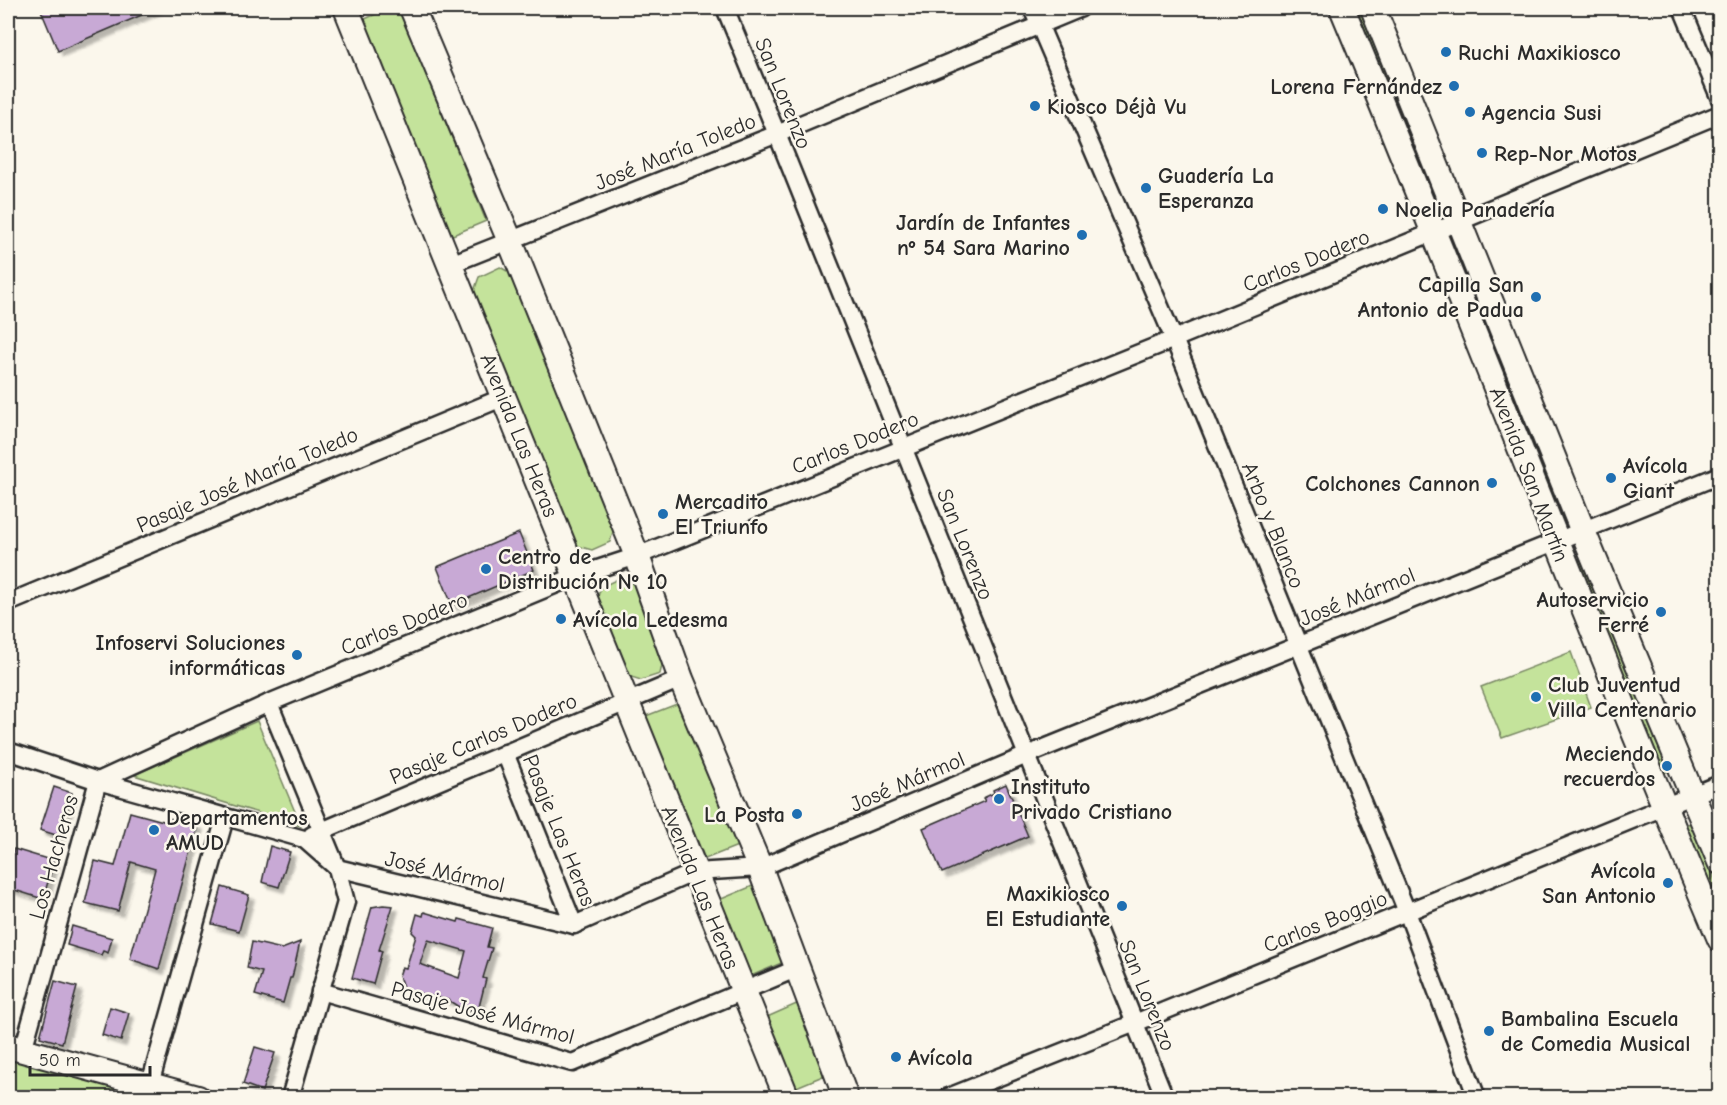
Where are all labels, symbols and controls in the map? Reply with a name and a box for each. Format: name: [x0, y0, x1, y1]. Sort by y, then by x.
street label: San Lorenzo: [749, 34, 817, 153]
place label: Ruchi Maxikiosco: [1458, 40, 1621, 66]
marker: Ruchi Maxikiosco: [1439, 45, 1453, 59]
place label: Lorena Fernández: [1270, 74, 1443, 100]
marker: Lorena Fernández: [1447, 79, 1461, 93]
place label: Kiosco Déjà Vu: [1047, 94, 1187, 120]
marker: Kiosco Déjà Vu: [1028, 99, 1042, 113]
place label: Agencia Susi: [1482, 100, 1602, 126]
marker: Agencia Susi: [1463, 105, 1477, 119]
street label: José María Toledo: [591, 108, 760, 196]
place label: Rep-Nor Motos: [1494, 141, 1637, 167]
marker: Rep-Nor Motos: [1475, 146, 1489, 160]
place label: Guadería La Esperanza: [1158, 163, 1274, 214]
marker: Guadería La Esperanza: [1139, 181, 1153, 195]
place label: Noelia Panadería: [1395, 197, 1555, 223]
marker: Noelia Panadería: [1376, 202, 1390, 216]
place label: Jardín de Infantes nº 54 Sara Marino: [896, 210, 1070, 261]
street label: Carlos Dodero: [1239, 224, 1374, 298]
marker: Jardín de Infantes nº 54 Sara Marino: [1075, 228, 1089, 242]
place label: Capilla San Antonio de Padua: [1358, 272, 1524, 323]
marker: Capilla San Antonio de Padua: [1529, 290, 1543, 304]
street label: Avenida Las Heras: [474, 350, 564, 521]
street label: Avenida San Martín: [1484, 383, 1574, 565]
street label: Carlos Dodero: [788, 406, 923, 480]
street label: Pasaje José María Toledo: [133, 421, 362, 538]
place label: Avícola Giant: [1623, 453, 1688, 504]
street label: Arbo y Blanco: [1236, 459, 1310, 592]
place label: Colchones Cannon: [1305, 471, 1480, 497]
marker: Avícola Giant: [1604, 471, 1618, 485]
marker: Colchones Cannon: [1485, 476, 1499, 490]
street label: San Lorenzo: [931, 485, 999, 604]
place label: Mercadito El Triunfo: [675, 489, 768, 540]
marker: Mercadito El Triunfo: [656, 507, 670, 521]
place label: Centro de Distribución Nº 10: [498, 544, 668, 595]
marker: Centro de Distribución Nº 10: [479, 562, 493, 576]
street label: José Mármol: [1296, 562, 1419, 632]
street label: Carlos Dodero: [337, 587, 472, 661]
place label: Autoservicio Ferré: [1537, 587, 1649, 638]
marker: Autoservicio Ferré: [1654, 605, 1668, 619]
place label: Avícola Ledesma: [573, 607, 728, 633]
marker: Avícola Ledesma: [554, 612, 568, 626]
place label: Infoservi Soluciones informáticas: [95, 630, 285, 681]
marker: Infoservi Soluciones informáticas: [290, 648, 304, 662]
place label: Club Juventud Villa Centenario: [1548, 672, 1697, 723]
street label: Pasaje Carlos Dodero: [386, 688, 581, 790]
marker: Club Juventud Villa Centenario: [1529, 690, 1543, 704]
place label: Meciendo recuerdos: [1563, 741, 1655, 792]
street label: José Mármol: [846, 746, 969, 818]
street label: Pasaje Las Heras: [517, 751, 601, 910]
marker: Meciendo recuerdos: [1660, 759, 1674, 773]
place label: Instituto Privado Cristiano: [1011, 774, 1172, 825]
street label: Los Hacheros: [24, 792, 84, 923]
marker: Instituto Privado Cristiano: [992, 792, 1006, 806]
street label: Avenida Las Heras: [655, 802, 745, 973]
place label: La Posta: [704, 802, 785, 828]
place label: Departamentos AMUD: [166, 805, 308, 856]
marker: La Posta: [790, 807, 804, 821]
marker: Departamentos AMUD: [147, 823, 161, 837]
street label: José Mármol: [382, 846, 507, 898]
place label: Avícola San Antonio: [1542, 858, 1656, 909]
marker: Avícola San Antonio: [1661, 876, 1675, 890]
place label: Maxikiosco El Estudiante: [985, 881, 1110, 932]
street label: Carlos Boggio: [1259, 885, 1391, 959]
marker: Maxikiosco El Estudiante: [1115, 899, 1129, 913]
street label: San Lorenzo: [1113, 936, 1181, 1055]
street label: Pasaje José Mármol: [388, 976, 577, 1050]
place label: Bambalina Escuela de Comedia Musical: [1501, 1006, 1690, 1057]
marker: Bambalina Escuela de Comedia Musical: [1482, 1024, 1496, 1038]
scale bar: [30, 1039, 150, 1077]
place label: Avícola: [908, 1045, 973, 1071]
text: 50 m: [39, 1050, 81, 1071]
marker: Avícola: [889, 1050, 903, 1064]

